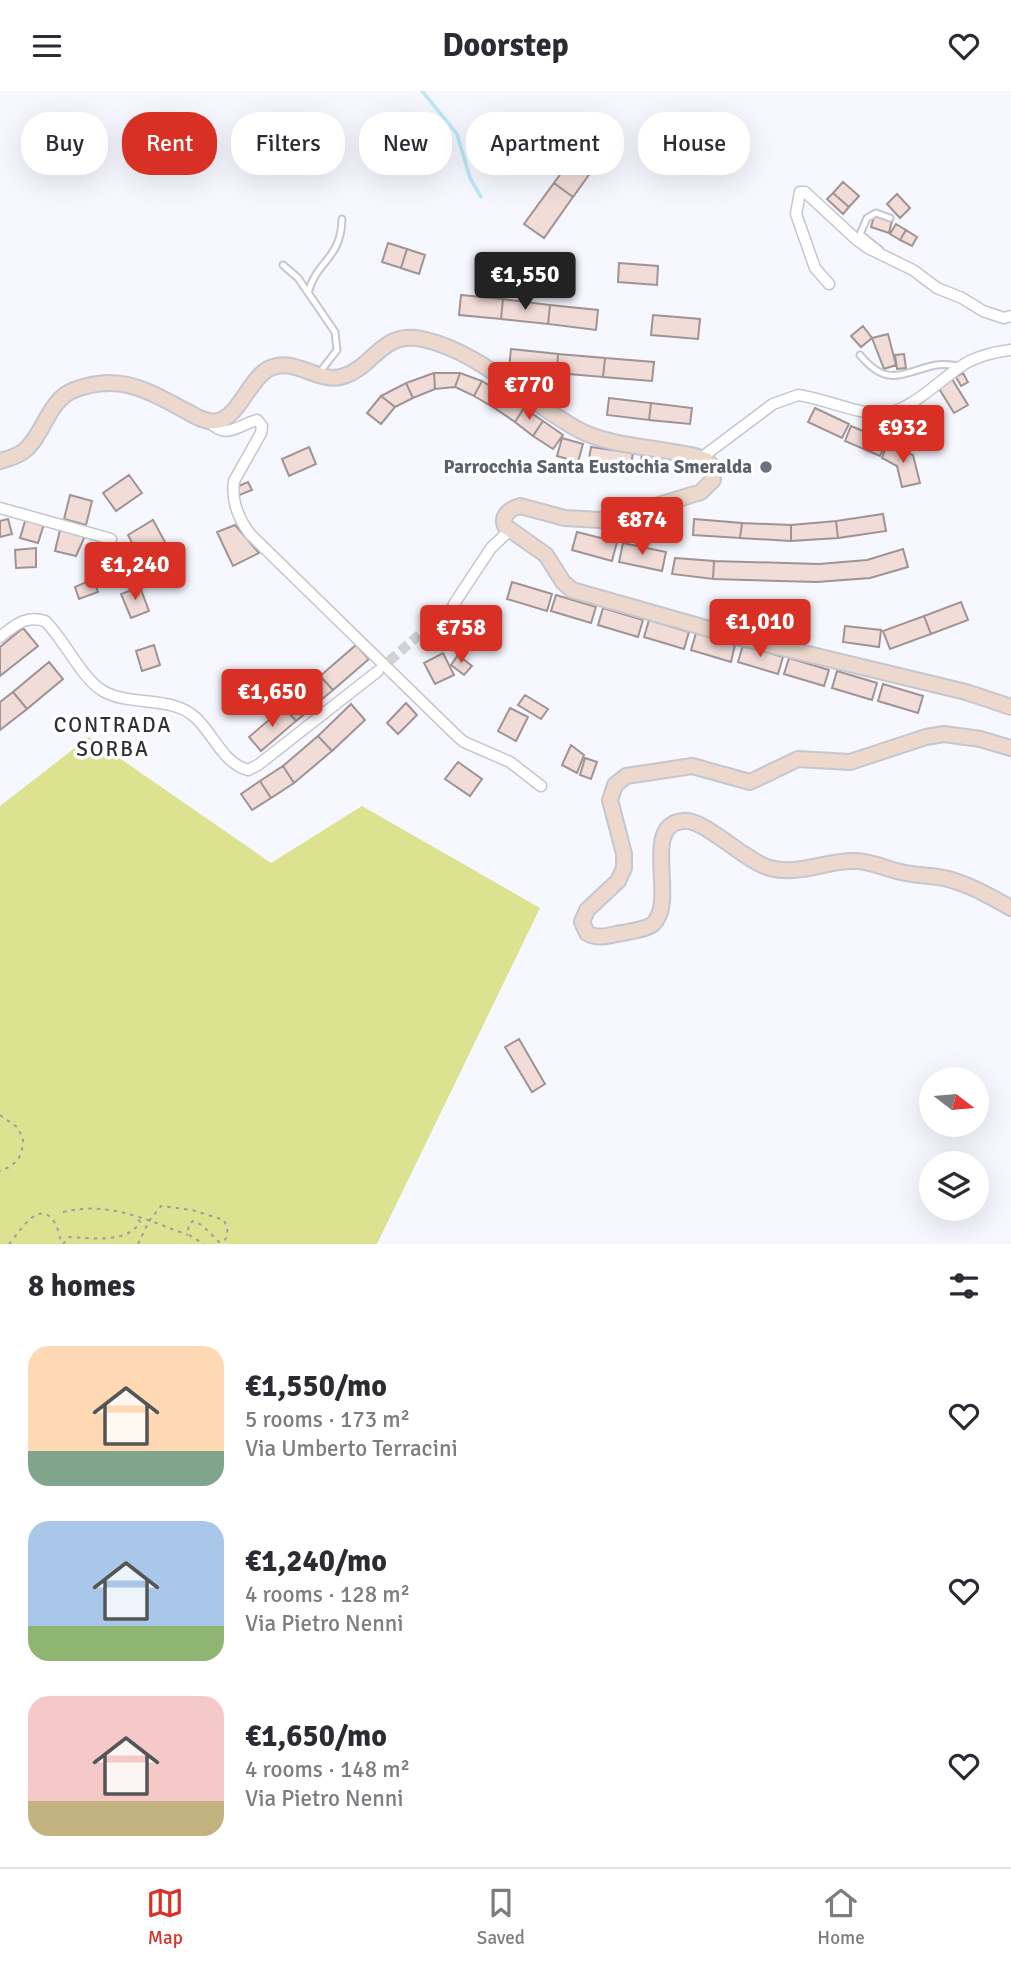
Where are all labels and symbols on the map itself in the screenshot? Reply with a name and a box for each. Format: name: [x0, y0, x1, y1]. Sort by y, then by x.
pin: €1,550: [468, 253, 582, 312]
pin: €770: [488, 363, 570, 422]
pin: €932: [862, 405, 944, 465]
place label: Parrocchia Santa Eustochia Smeralda: [444, 455, 752, 479]
marker: Parrocchia Santa Eustochia Smeralda: [758, 459, 774, 475]
pin: €874: [601, 497, 683, 557]
pin: €1,240: [78, 543, 192, 602]
pin: €1,010: [703, 599, 817, 659]
pin: €758: [420, 605, 502, 665]
pin: €1,650: [215, 669, 329, 729]
district label: CONTRADA SORBA: [54, 712, 172, 762]
north arrow: [919, 1067, 989, 1137]

